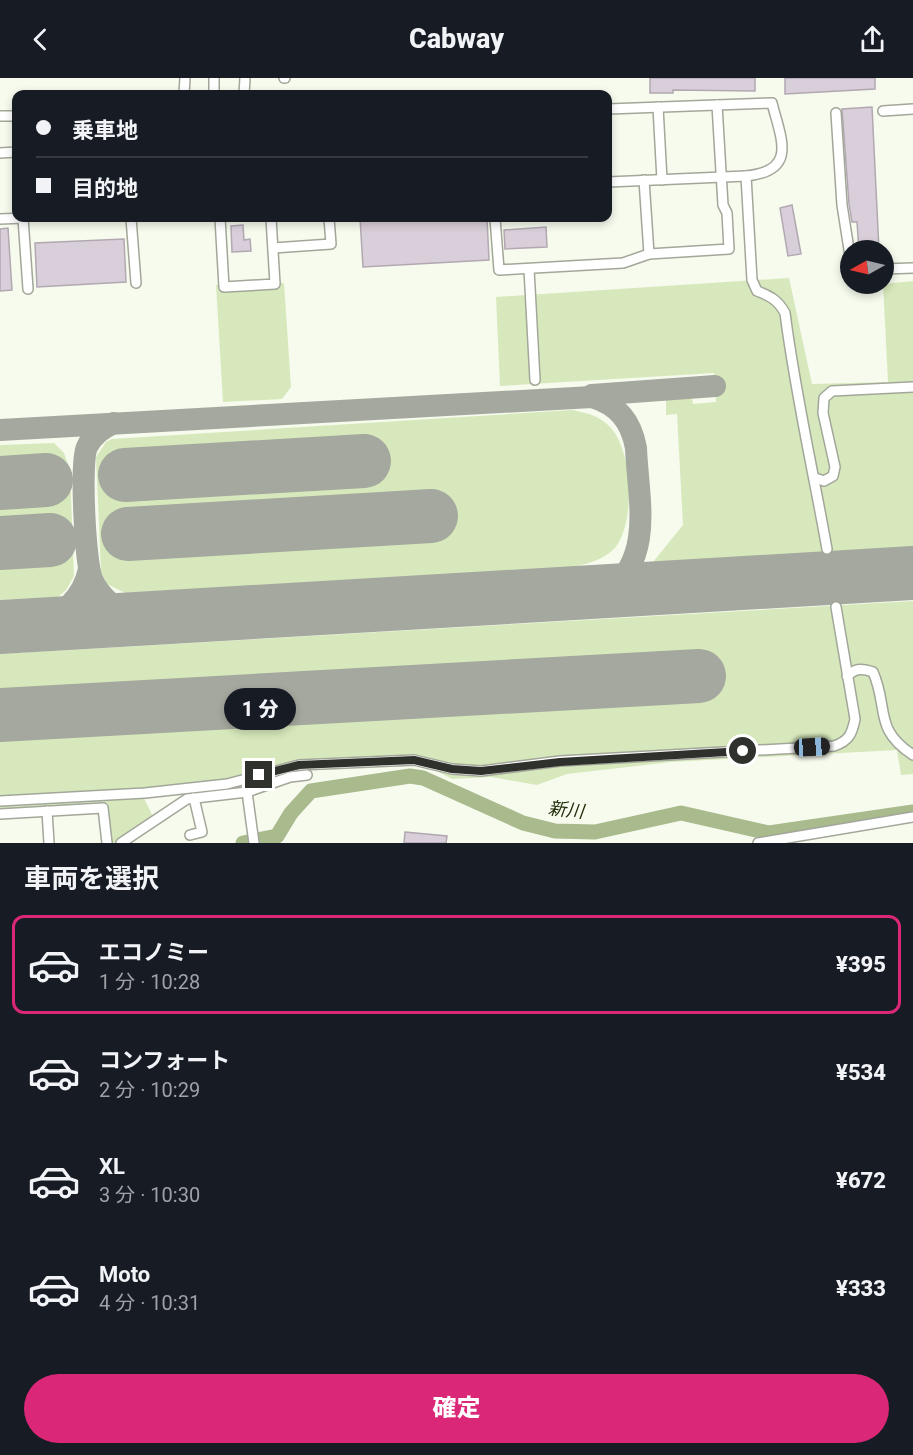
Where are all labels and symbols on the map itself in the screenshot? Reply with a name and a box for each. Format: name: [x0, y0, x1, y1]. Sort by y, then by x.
north arrow: [840, 240, 894, 294]
callout: 1 分: [223, 688, 295, 730]
route start: [729, 737, 756, 764]
car: [794, 737, 830, 757]
route end: [245, 761, 272, 788]
water label: 新川: [547, 797, 587, 822]

